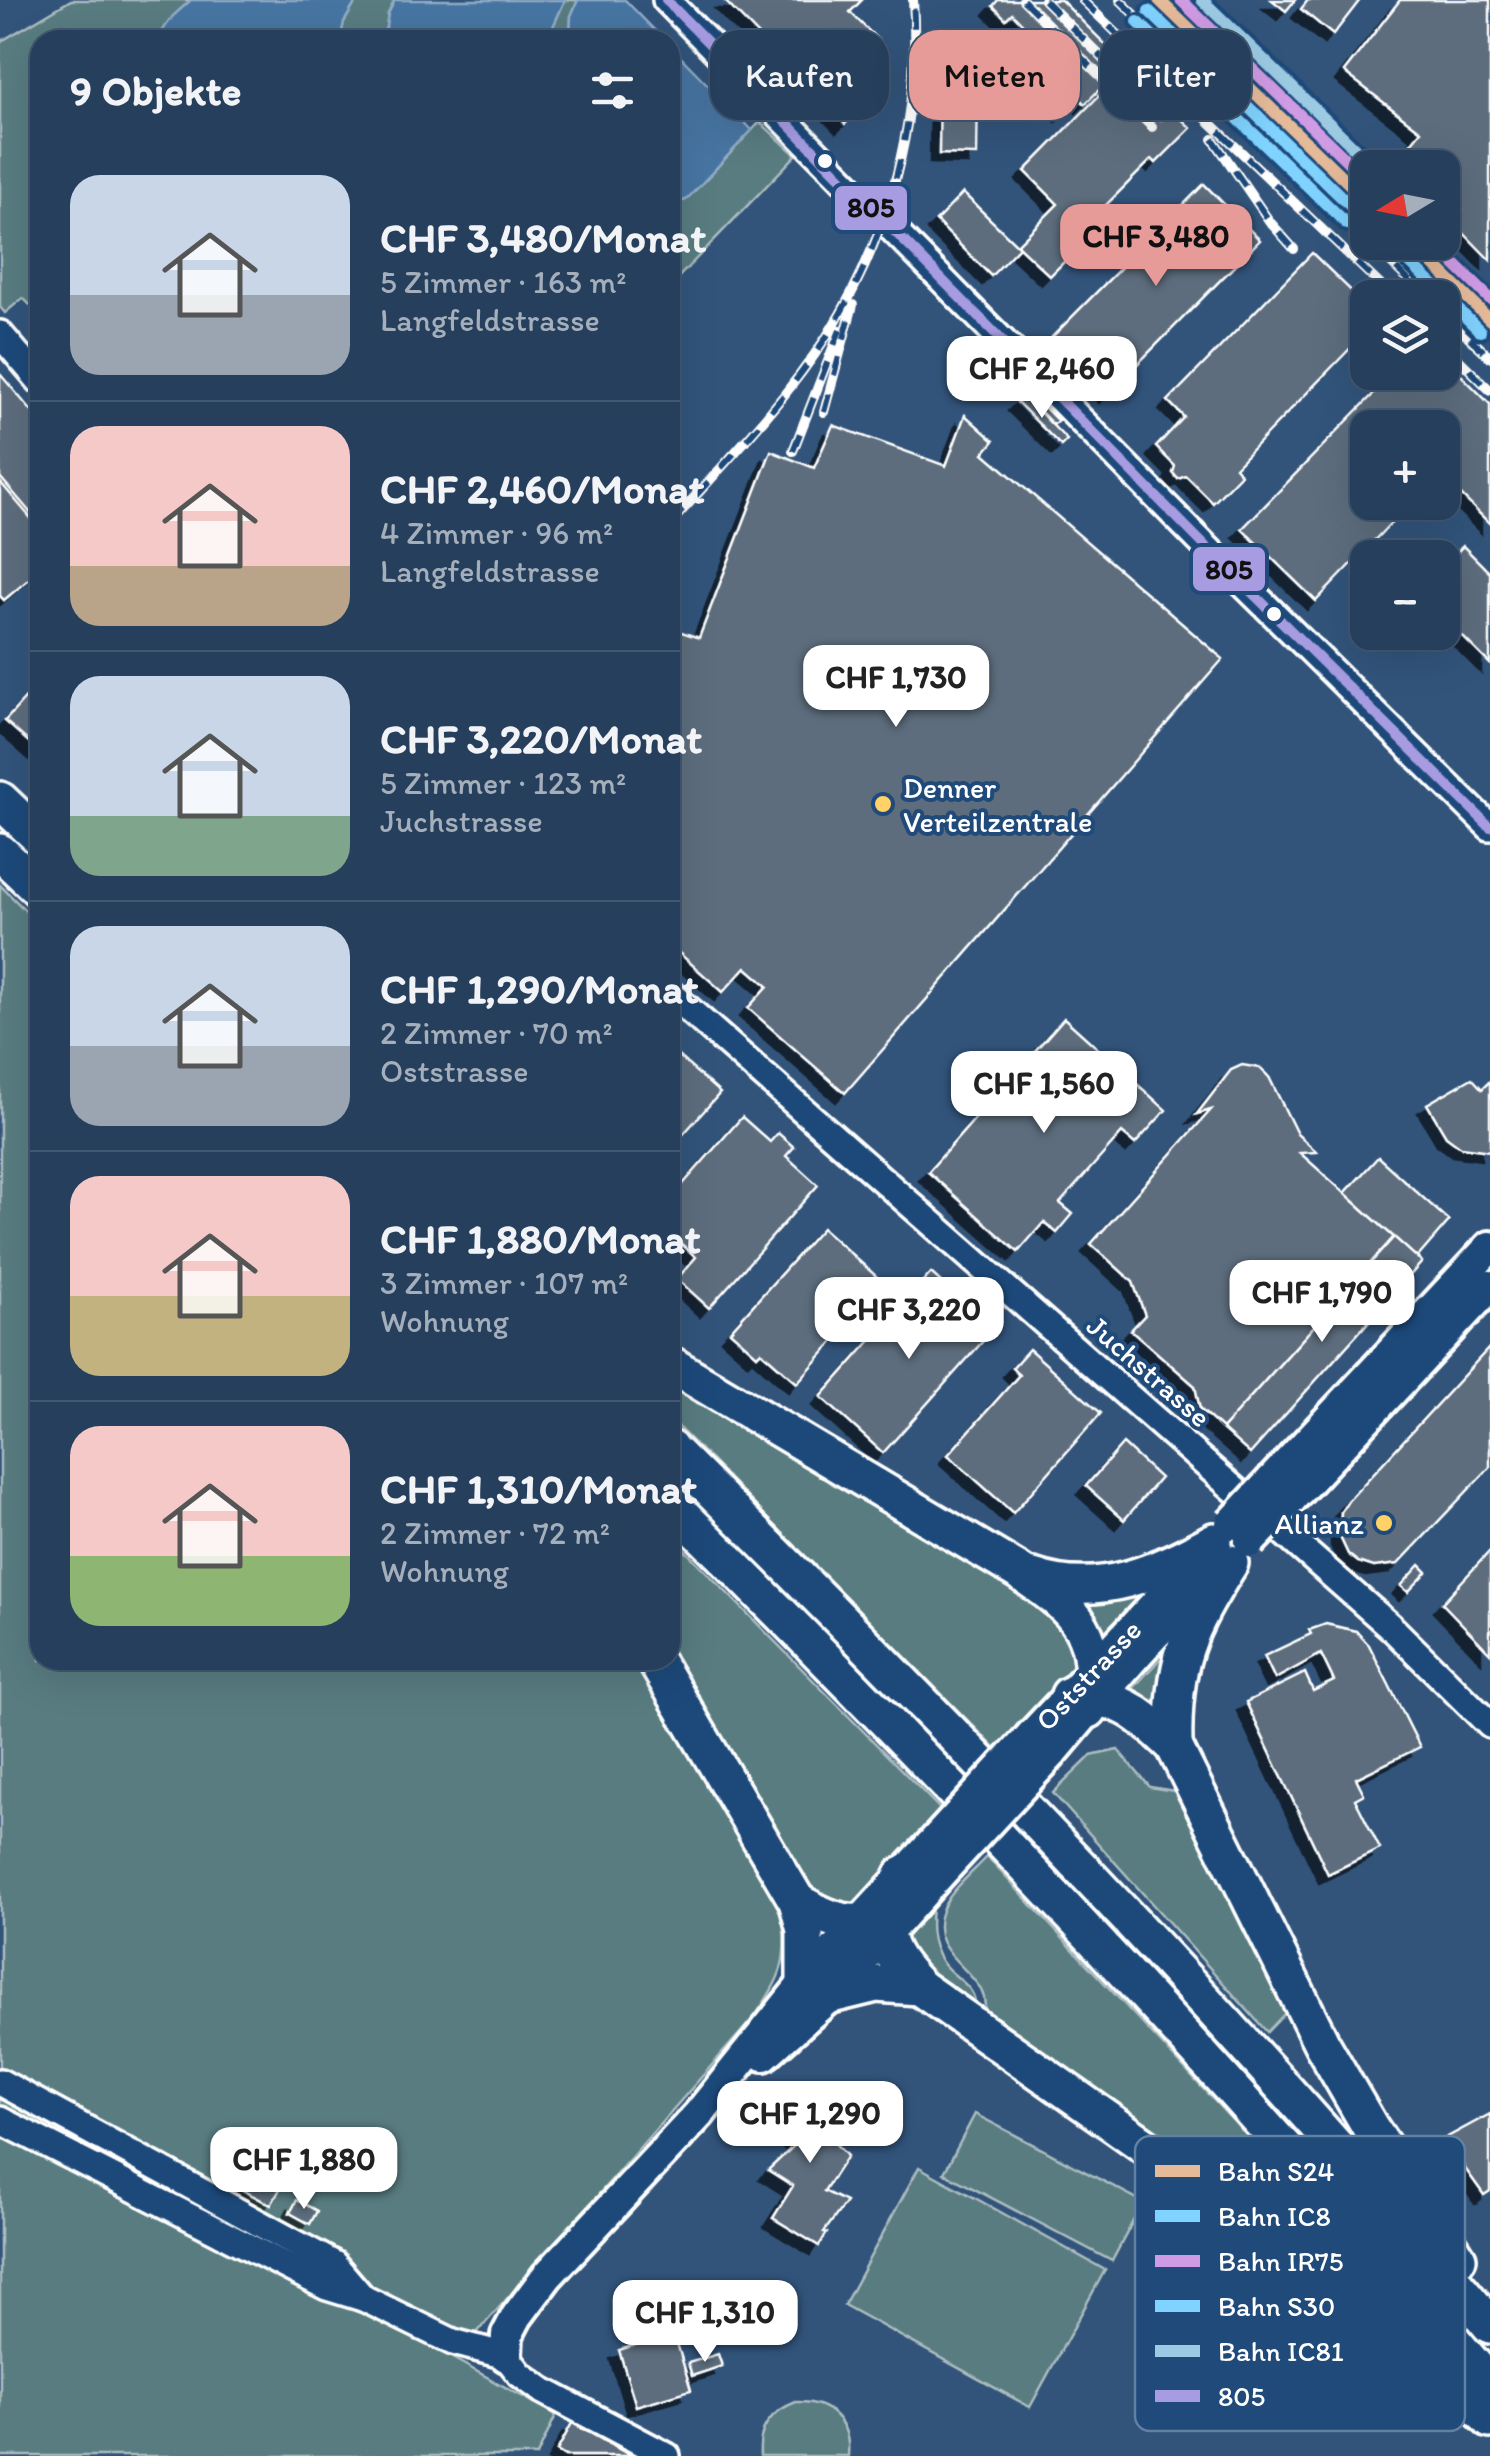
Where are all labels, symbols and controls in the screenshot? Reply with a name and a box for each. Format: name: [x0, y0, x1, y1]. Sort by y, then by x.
chip: Kaufen: [710, 30, 889, 120]
chip: Mieten: [909, 30, 1080, 120]
chip: Filter: [1100, 30, 1251, 120]
icon: filters: [585, 63, 640, 118]
text: 9 Objekte: [70, 65, 242, 116]
north arrow: [1350, 150, 1460, 260]
map controls: [1350, 150, 1460, 650]
unlabelled marker: [815, 151, 835, 171]
line badge: 805: [833, 184, 909, 232]
text: 805: [847, 190, 895, 224]
pin: CHF 3,480: [1042, 204, 1270, 289]
text: CHF 3,480/Monat: [380, 212, 706, 263]
icon: home: [150, 215, 270, 335]
text: CHF 3,480: [1082, 217, 1230, 255]
text: 5 Zimmer · 163 m²: [380, 263, 626, 301]
button: layers: [1350, 280, 1460, 390]
text: Langfeldstrasse: [380, 301, 600, 339]
pin: CHF 2,460: [928, 336, 1156, 421]
text: CHF 2,460: [969, 349, 1115, 387]
button: +: [1350, 410, 1460, 520]
text: CHF 2,460/Monat: [380, 463, 705, 514]
icon: home: [150, 466, 270, 586]
text: 4 Zimmer · 96 m²: [380, 514, 613, 552]
button: −: [1350, 540, 1460, 650]
line badge: 805: [1191, 545, 1267, 593]
text: Langfeldstrasse: [380, 552, 600, 590]
text: 805: [1205, 552, 1253, 586]
unlabelled marker: [1264, 604, 1284, 624]
pin: CHF 1,730: [782, 645, 1010, 730]
text: CHF 1,730: [825, 658, 967, 696]
text: CHF 3,220/Monat: [380, 713, 702, 764]
icon: home: [150, 716, 270, 836]
text: 5 Zimmer · 123 m²: [380, 764, 626, 802]
place label: Denner Verteilzentrale: [903, 769, 1092, 840]
marker: Denner Verteilzentrale: [872, 793, 894, 815]
text: Juchstrasse: [380, 802, 543, 840]
text: CHF 1,290/Monat: [380, 963, 699, 1014]
icon: home: [150, 966, 270, 1086]
text: 2 Zimmer · 70 m²: [380, 1014, 613, 1052]
pin: CHF 1,560: [930, 1051, 1158, 1136]
text: Oststrasse: [380, 1052, 528, 1090]
text: CHF 1,560: [973, 1064, 1115, 1102]
text: CHF 1,880/Monat: [380, 1213, 701, 1264]
icon: home: [150, 1216, 270, 1336]
pin: CHF 1,790: [1208, 1260, 1436, 1345]
text: 3 Zimmer · 107 m²: [380, 1264, 628, 1302]
text: CHF 1,790: [1252, 1273, 1392, 1311]
pin: CHF 3,220: [795, 1277, 1023, 1362]
text: CHF 3,220: [837, 1290, 981, 1328]
text: Wohnung: [380, 1302, 509, 1340]
street label: Juchstrasse: [1079, 1307, 1219, 1435]
text: CHF 1,310/Monat: [380, 1463, 697, 1514]
icon: home: [150, 1466, 270, 1586]
place label: Allianz: [1274, 1505, 1364, 1542]
marker: Allianz: [1373, 1512, 1395, 1534]
text: 2 Zimmer · 72 m²: [380, 1514, 610, 1552]
text: Wohnung: [380, 1552, 509, 1590]
street label: Oststrasse: [1027, 1612, 1149, 1738]
pin: CHF 1,290: [696, 2081, 924, 2166]
text: CHF 1,290: [739, 2094, 881, 2132]
pin: CHF 1,880: [190, 2127, 418, 2212]
legend: [1135, 2136, 1465, 2431]
text: CHF 1,880: [232, 2140, 376, 2178]
text: Bahn S24: [1218, 2154, 1334, 2188]
text: Bahn IC8: [1218, 2199, 1331, 2233]
text: Bahn IR75: [1218, 2244, 1343, 2278]
pin: CHF 1,310: [591, 2280, 819, 2365]
text: Bahn S30: [1218, 2289, 1335, 2323]
text: CHF 1,310: [635, 2293, 775, 2331]
text: Bahn IC81: [1218, 2334, 1344, 2368]
text: 805: [1218, 2379, 1265, 2413]

